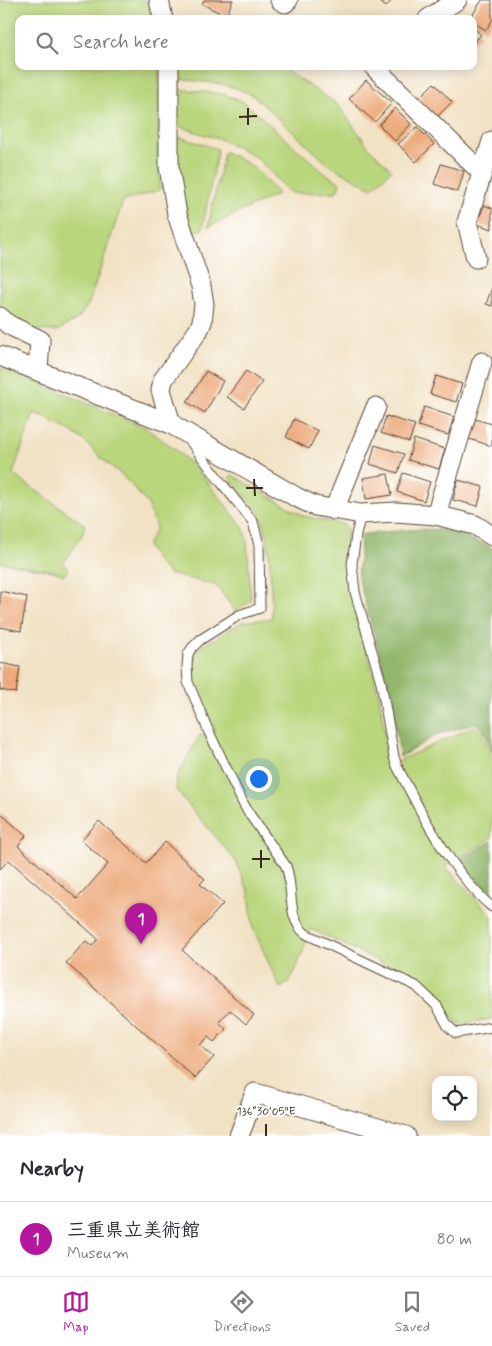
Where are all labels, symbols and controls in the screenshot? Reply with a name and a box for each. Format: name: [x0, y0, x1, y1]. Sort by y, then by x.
search box: [15, 15, 477, 70]
icon: search: [33, 29, 61, 57]
text: Search here: [73, 30, 169, 55]
your location: [246, 766, 272, 792]
pin: 1: [125, 903, 157, 944]
map controls: [432, 1076, 477, 1121]
button: locate: [432, 1076, 477, 1121]
text: 136°30'05"E: [236, 1104, 296, 1120]
text: Nearby: [20, 1155, 84, 1183]
text: 三重県立美術館: [67, 1218, 200, 1243]
text: 1: [32, 1229, 40, 1250]
text: 80 m: [437, 1229, 472, 1250]
text: Museum: [67, 1243, 129, 1264]
tab: Map: [62, 1288, 90, 1336]
tab: Directions: [214, 1288, 271, 1336]
tab: Saved: [395, 1288, 430, 1336]

